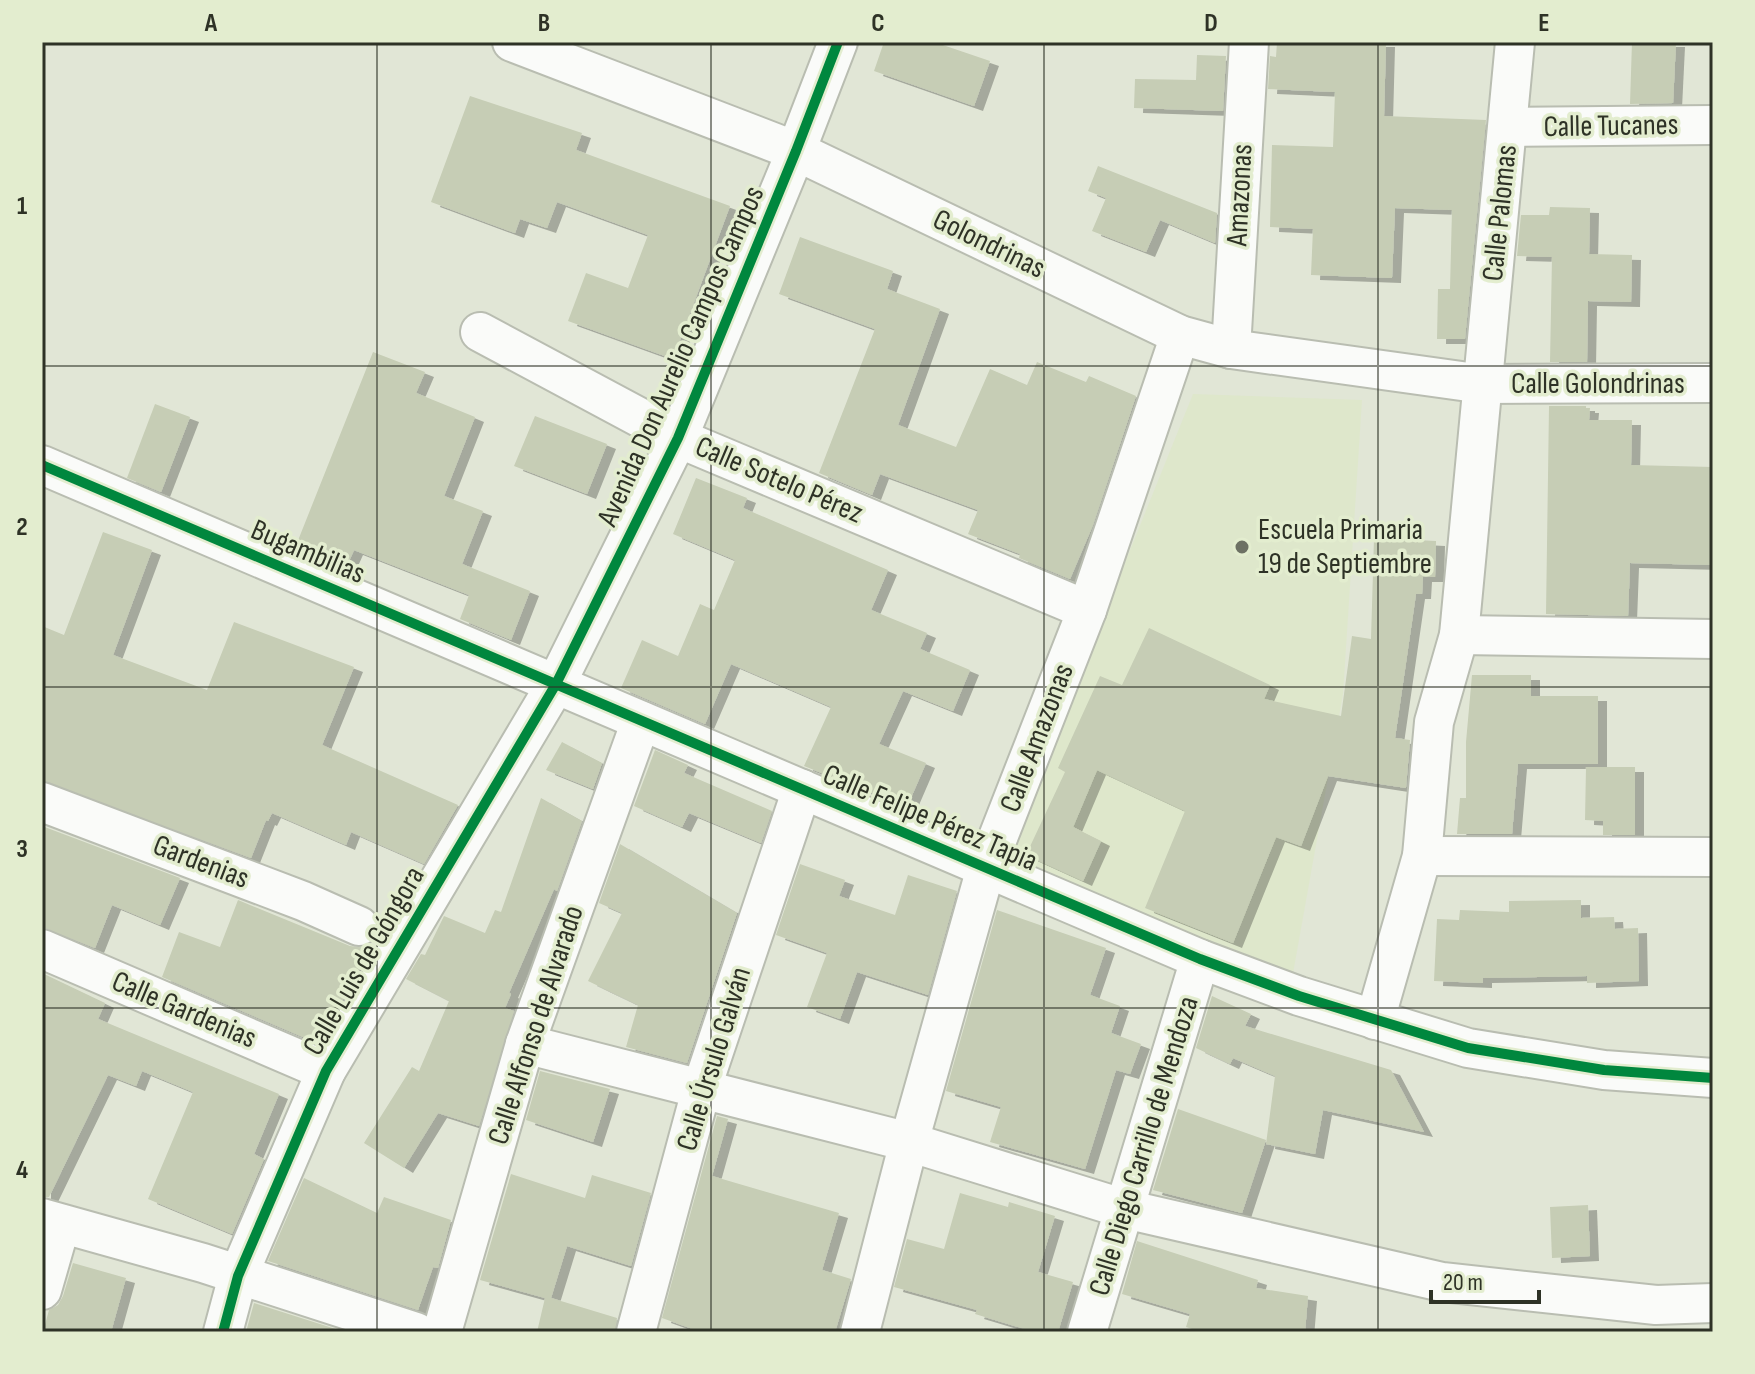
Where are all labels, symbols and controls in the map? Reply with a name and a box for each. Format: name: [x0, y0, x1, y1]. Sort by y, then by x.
text: A: [204, 8, 218, 39]
text: B: [538, 8, 550, 39]
text: C: [871, 8, 885, 39]
text: D: [1204, 8, 1218, 39]
text: E: [1538, 8, 1550, 39]
street label: Calle Tucanes: [1543, 107, 1679, 145]
street label: Amazonas: [1219, 143, 1261, 248]
street label: Calle Palomas: [1475, 143, 1525, 283]
street label: Avenida Don Aurelio Campos Campos: [589, 180, 772, 532]
text: 1: [17, 191, 27, 222]
street label: Golondrinas: [927, 201, 1051, 287]
street label: Calle Golondrinas: [1511, 366, 1685, 402]
street label: Calle Sotelo Pérez: [690, 429, 868, 531]
text: 2: [16, 512, 28, 543]
street label: Bugambilias: [246, 512, 370, 592]
place label: Escuela Primaria 19 de Septiembre: [1258, 512, 1432, 582]
marker: Escuela Primaria 19 de Septiembre: [1233, 538, 1251, 556]
street label: Calle Amazonas: [992, 659, 1082, 817]
street label: Calle Felipe Pérez Tapia: [817, 757, 1043, 879]
street label: Gardenias: [148, 827, 254, 897]
text: 3: [16, 834, 28, 865]
street label: Calle Luis de Góngora: [295, 860, 433, 1062]
street label: Calle Alfonso de Alvarado: [480, 901, 592, 1149]
street label: Calle Gardenias: [106, 963, 262, 1057]
street label: Calle Úrsulo Galván: [669, 963, 759, 1155]
street label: Calle Diego Carrillo de Mendoza: [1081, 992, 1207, 1300]
text: 4: [16, 1155, 28, 1186]
scale bar: [1431, 1254, 1539, 1304]
text: 20 m: [1443, 1268, 1483, 1297]

